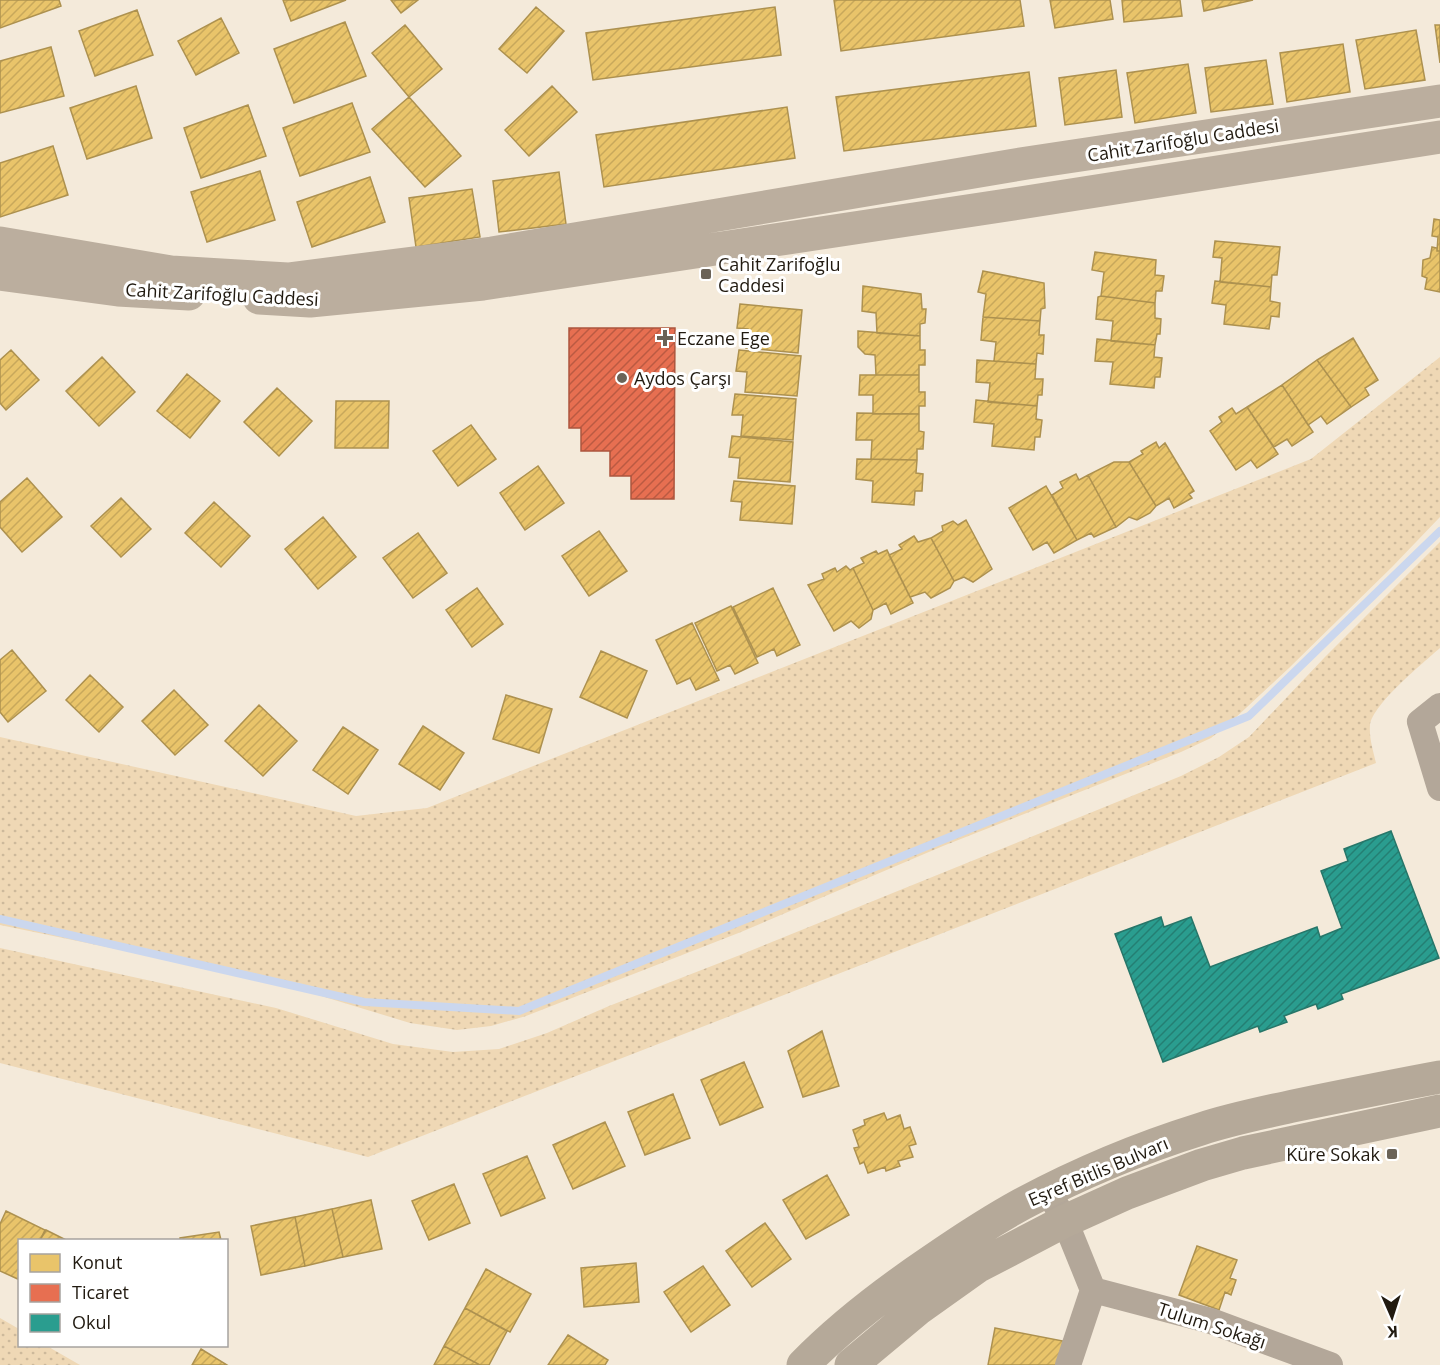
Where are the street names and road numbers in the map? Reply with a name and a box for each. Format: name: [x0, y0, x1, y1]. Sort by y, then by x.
street label: Cahit Zarifoğlu Caddesi: [1085, 113, 1281, 167]
street label: Cahit Zarifoğlu Caddesi: [125, 277, 319, 311]
street label: Eşref Bitlis Bulvarı: [1024, 1131, 1172, 1211]
street label: Tulum Sokağı: [1155, 1296, 1269, 1354]

